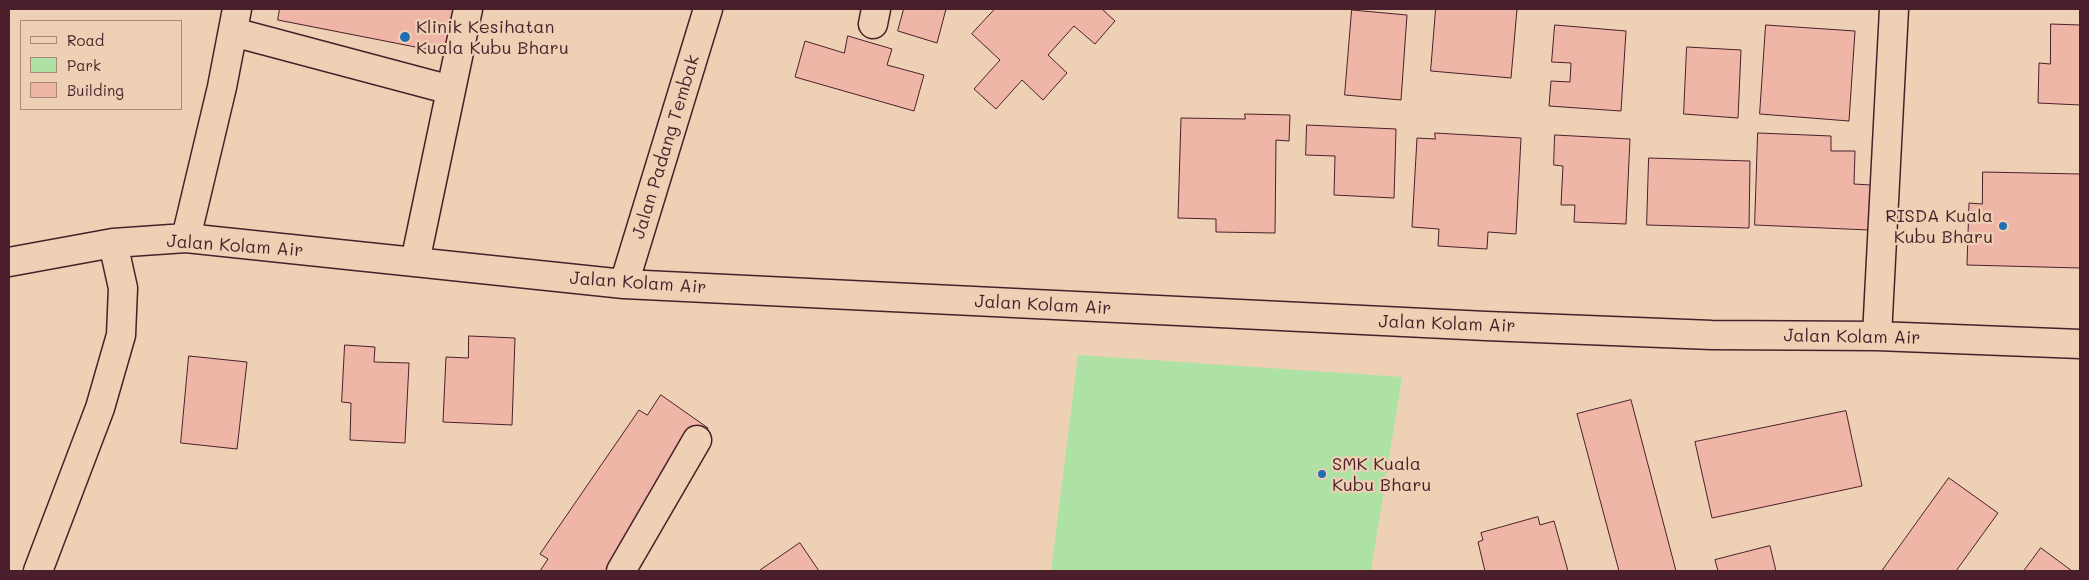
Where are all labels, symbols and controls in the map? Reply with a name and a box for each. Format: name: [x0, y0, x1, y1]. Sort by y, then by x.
place label: Klinik Kesihatan Kuala Kubu Bharu: [416, 16, 569, 58]
legend: [20, 20, 182, 110]
text: Road: [67, 30, 104, 50]
marker: Klinik Kesihatan Kuala Kubu Bharu: [398, 30, 412, 44]
street label: Jalan Padang Tembak: [628, 52, 704, 242]
text: Park: [67, 55, 101, 75]
text: Building: [67, 80, 124, 100]
place label: RISDA Kuala Kubu Bharu: [1885, 205, 1993, 248]
marker: RISDA Kuala Kubu Bharu: [1997, 220, 2009, 232]
street label: Jalan Kolam Air: [166, 230, 304, 262]
street label: Jalan Kolam Air: [569, 267, 707, 299]
street label: Jalan Kolam Air: [974, 291, 1112, 319]
street label: Jalan Kolam Air: [1378, 311, 1516, 337]
street label: Jalan Kolam Air: [1783, 325, 1921, 349]
place label: SMK Kuala Kubu Bharu: [1332, 453, 1431, 496]
marker: SMK Kuala Kubu Bharu: [1316, 468, 1328, 480]

